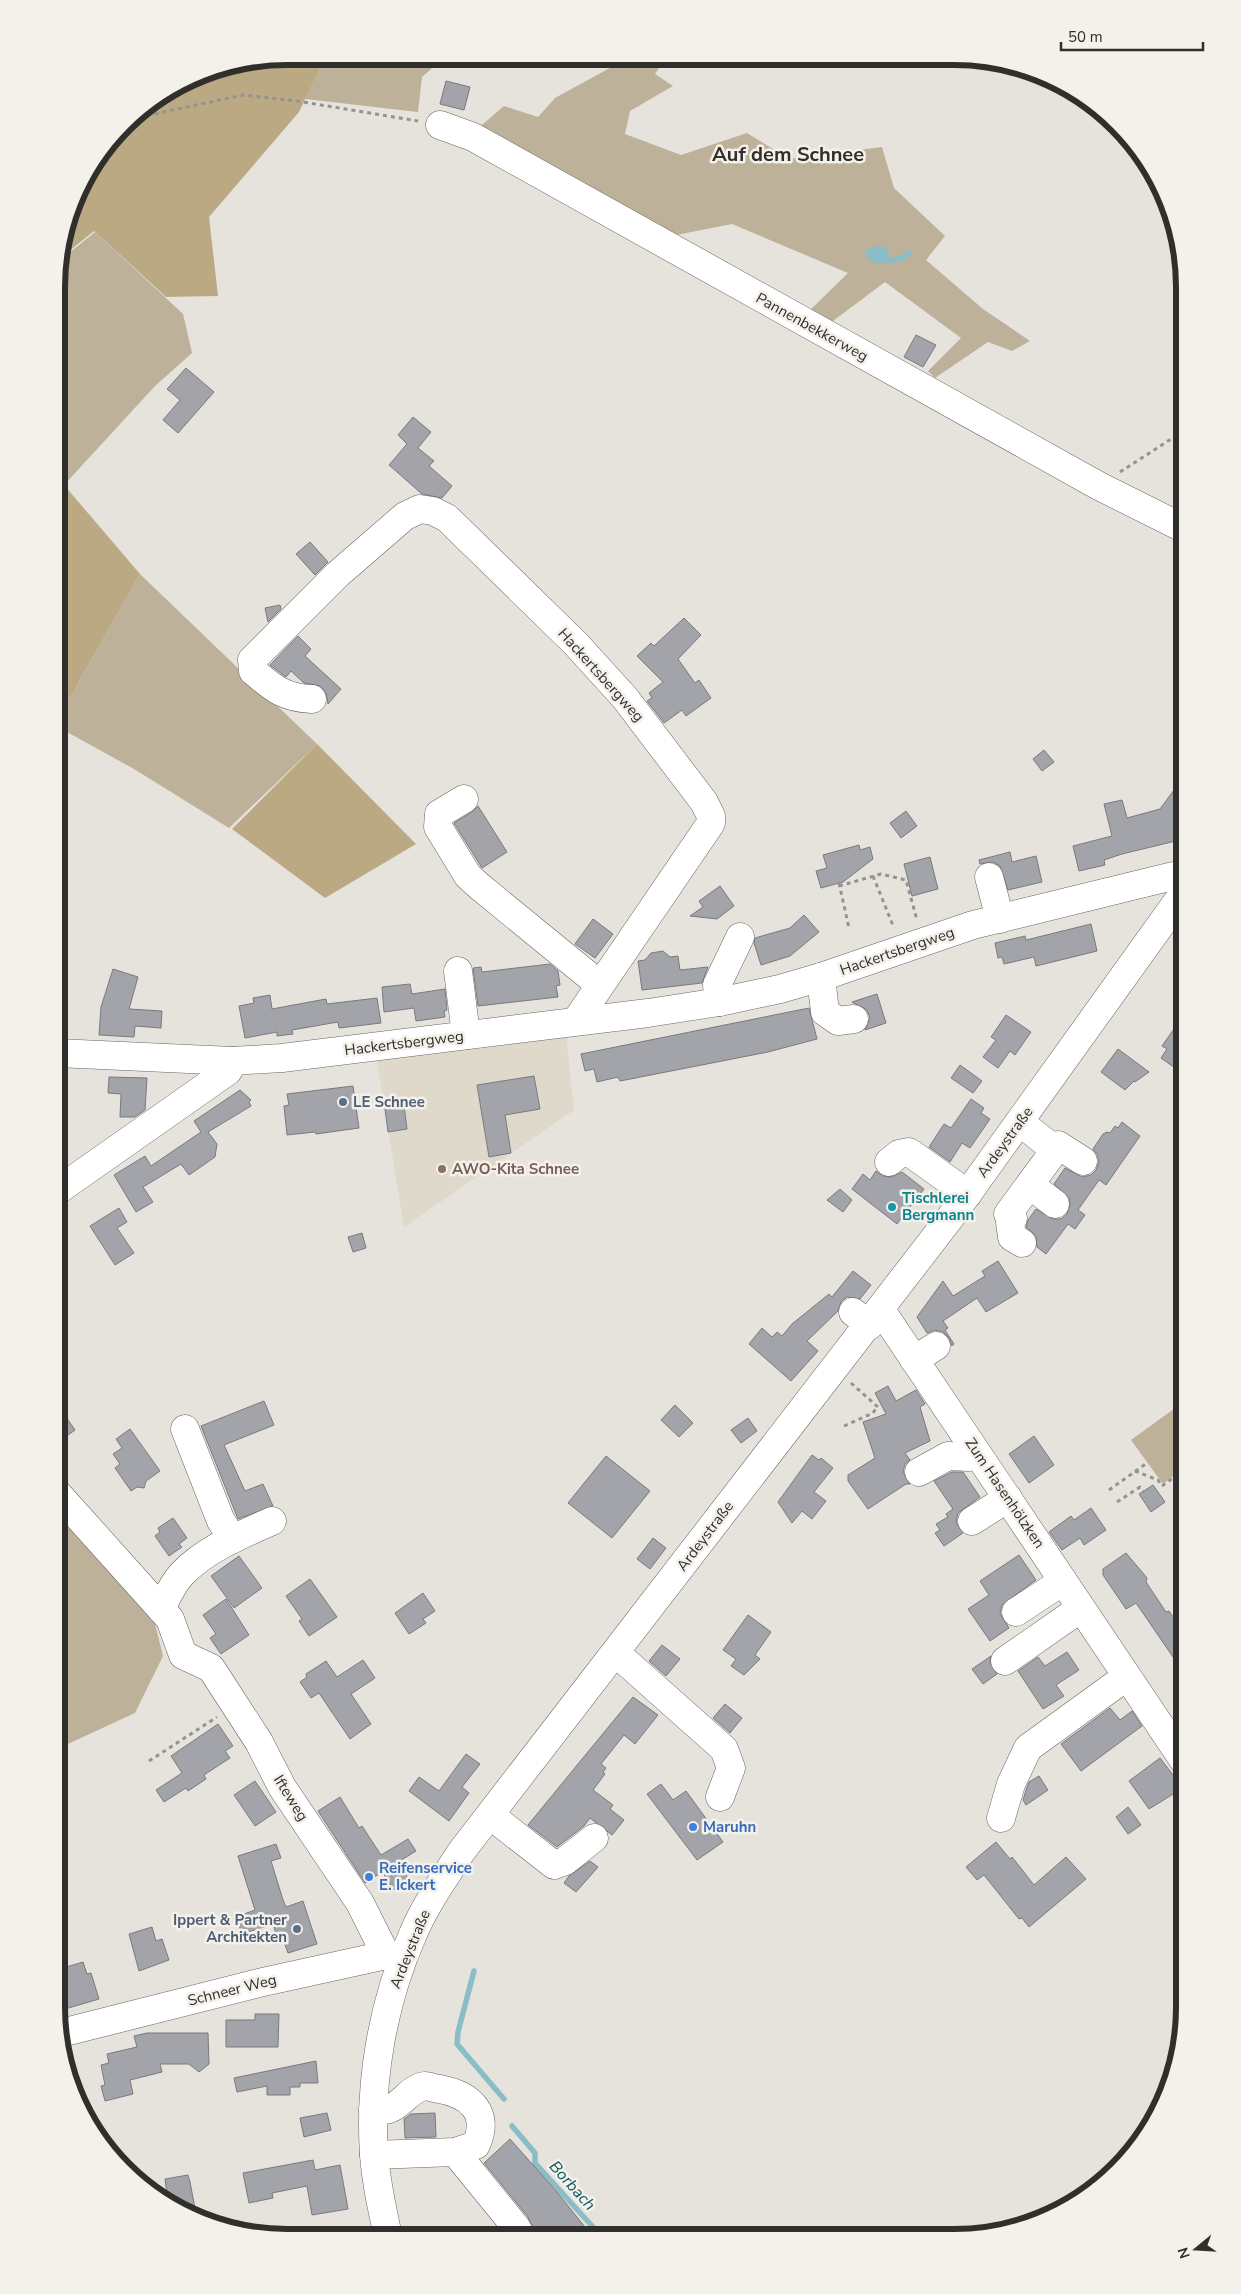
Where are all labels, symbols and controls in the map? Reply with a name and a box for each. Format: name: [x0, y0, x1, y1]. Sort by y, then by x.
scale bar: [1061, 20, 1204, 52]
text: 50 m: [1068, 27, 1103, 47]
district label: Auf dem Schnee: [712, 141, 864, 168]
street label: Pannenbekkerweg: [752, 288, 872, 366]
street label: Hackertsbergweg: [553, 624, 649, 726]
street label: Hackertsbergweg: [837, 922, 957, 980]
street label: Hackertsbergweg: [343, 1026, 465, 1060]
place label: LE Schnee: [353, 1092, 425, 1112]
marker: LE Schnee: [337, 1096, 349, 1108]
street label: Ardeystraße: [972, 1102, 1038, 1182]
place label: AWO-Kita Schnee: [452, 1159, 579, 1179]
marker: AWO-Kita Schnee: [436, 1163, 448, 1175]
place label: Tischlerei Bergmann: [902, 1188, 974, 1225]
marker: Tischlerei Bergmann: [886, 1201, 898, 1213]
street label: Zum Hasenhölzken: [961, 1434, 1049, 1552]
street label: Ardeystraße: [672, 1497, 738, 1575]
street label: Ifteweg: [269, 1771, 313, 1825]
place label: Maruhn: [703, 1817, 756, 1837]
marker: Maruhn: [687, 1821, 699, 1833]
place label: Reifenservice E. Ickert: [379, 1858, 472, 1895]
marker: Reifenservice E. Ickert: [363, 1871, 375, 1883]
street label: Ardeystraße: [385, 1907, 435, 1991]
place label: Ippert & Partner Architekten: [173, 1910, 287, 1947]
marker: Ippert & Partner Architekten: [291, 1923, 303, 1935]
street label: Schneer Weg: [186, 1969, 278, 2011]
water label: Borbach: [544, 2156, 600, 2215]
north arrow: [1171, 2224, 1221, 2274]
text: N: [1173, 2245, 1195, 2261]

